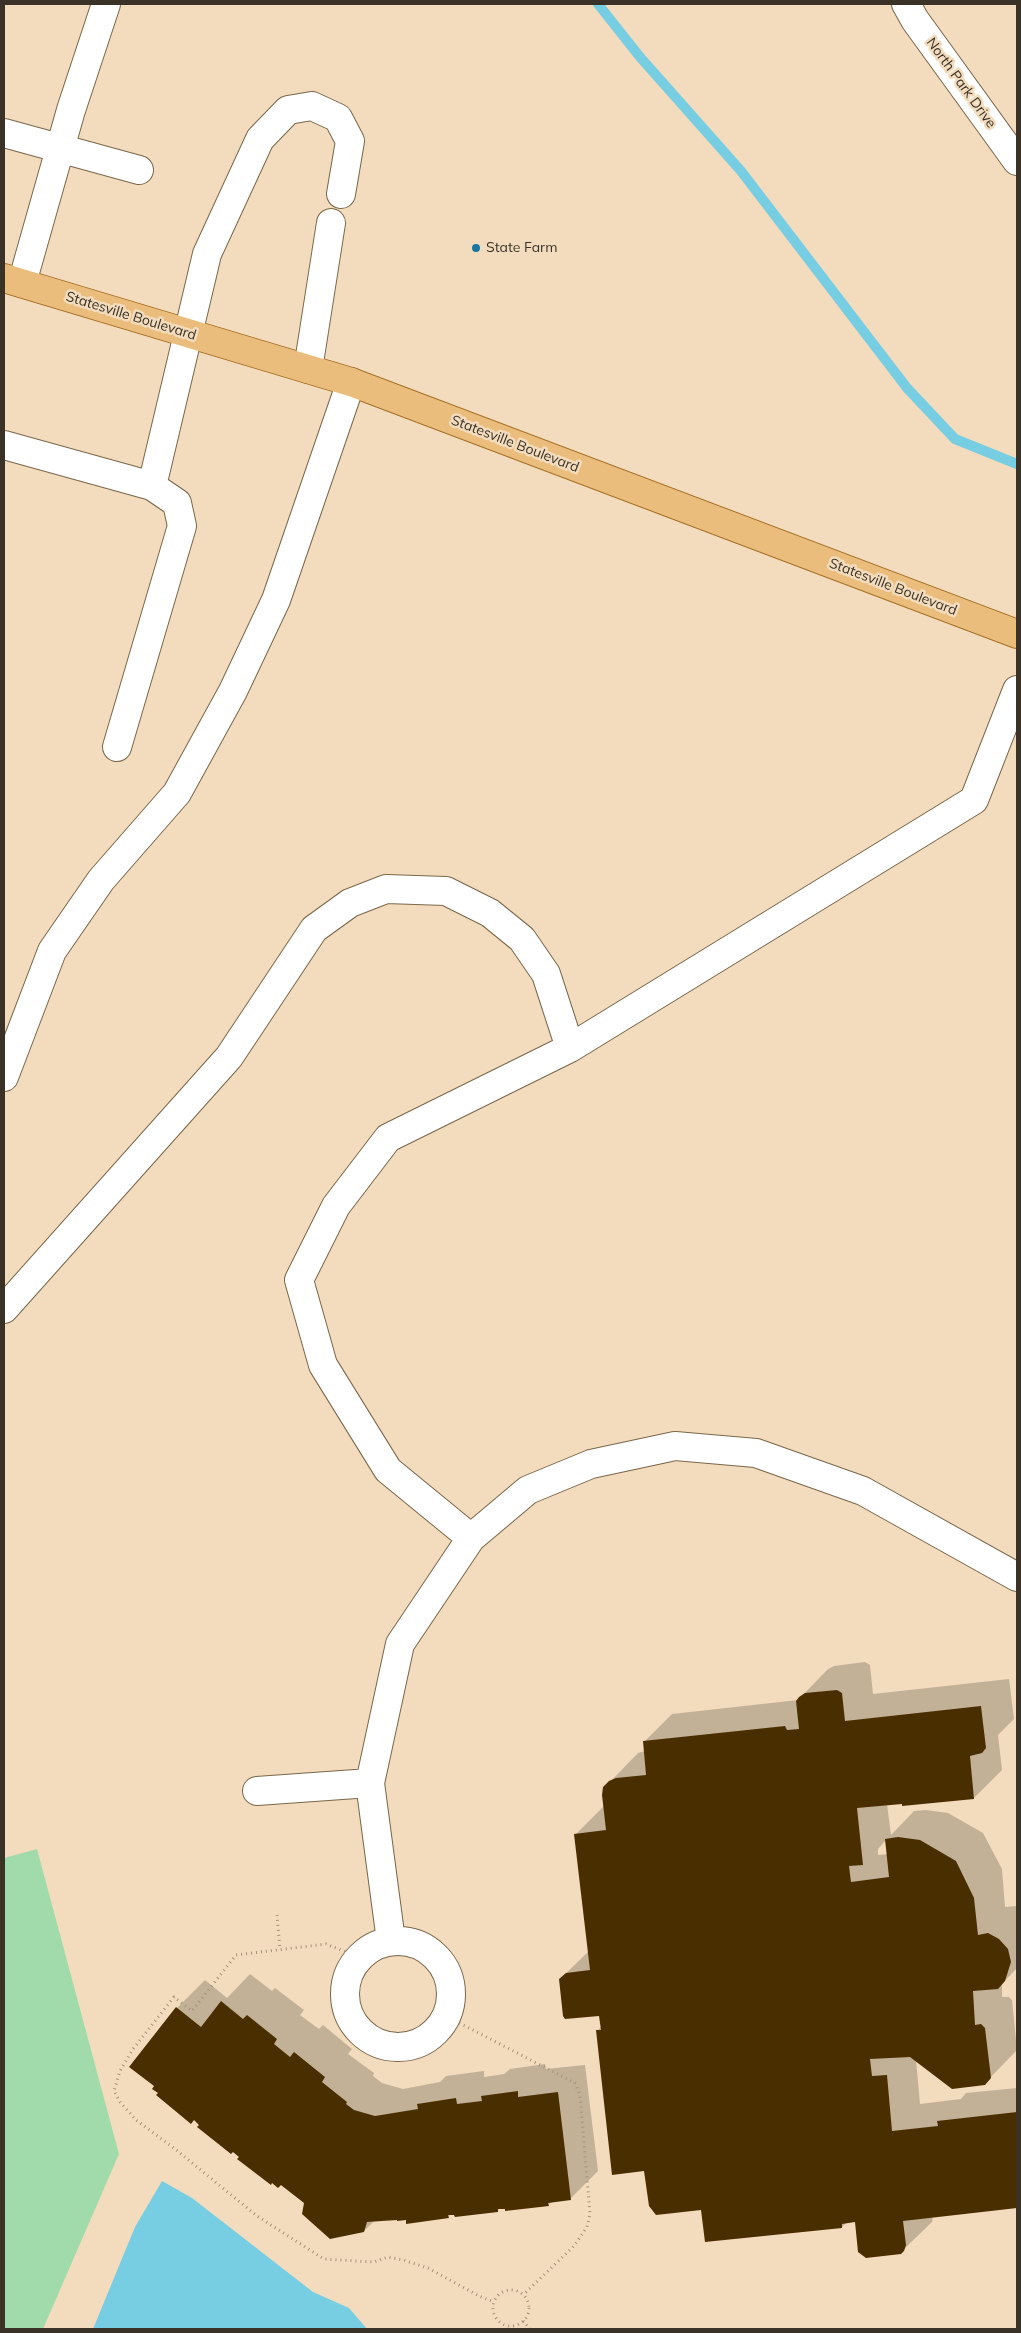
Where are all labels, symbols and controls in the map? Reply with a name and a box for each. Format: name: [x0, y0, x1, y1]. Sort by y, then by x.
street label: North Park Drive: [923, 35, 999, 131]
place label: State Farm: [486, 240, 557, 256]
marker: State Farm: [470, 242, 482, 254]
street label: Statesville Boulevard: [64, 288, 198, 344]
street label: Statesville Boulevard: [449, 412, 581, 476]
street label: Statesville Boulevard: [827, 555, 959, 619]

